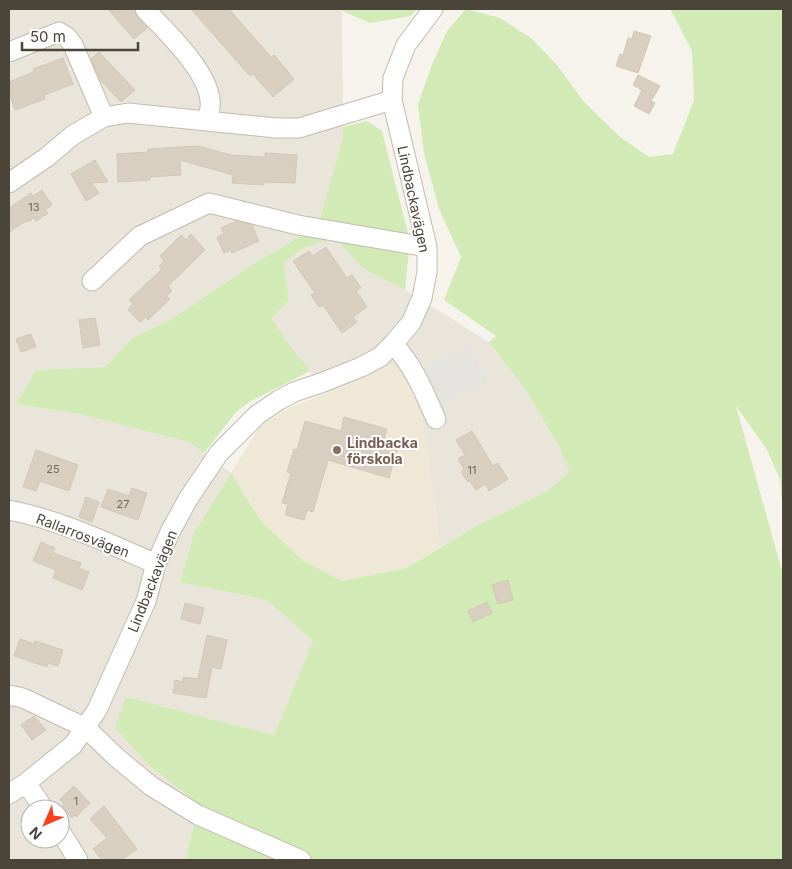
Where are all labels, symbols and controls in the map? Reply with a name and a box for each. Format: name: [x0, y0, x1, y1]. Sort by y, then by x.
scale bar: [22, 20, 139, 52]
text: 50 m: [30, 27, 66, 46]
street label: Lindbackavägen: [394, 144, 434, 254]
house number: 13: [28, 200, 40, 214]
place label: Lindbacka förskola: [347, 434, 418, 467]
marker: Lindbacka förskola: [331, 444, 343, 456]
house number: 25: [46, 462, 60, 476]
house number: 11: [468, 463, 476, 477]
house number: 27: [117, 497, 129, 511]
street label: Rallarrosvägen: [34, 509, 132, 561]
street label: Lindbackavägen: [124, 527, 180, 635]
house number: 1: [74, 794, 78, 808]
north arrow: [20, 799, 70, 849]
text: N: [26, 824, 45, 843]

